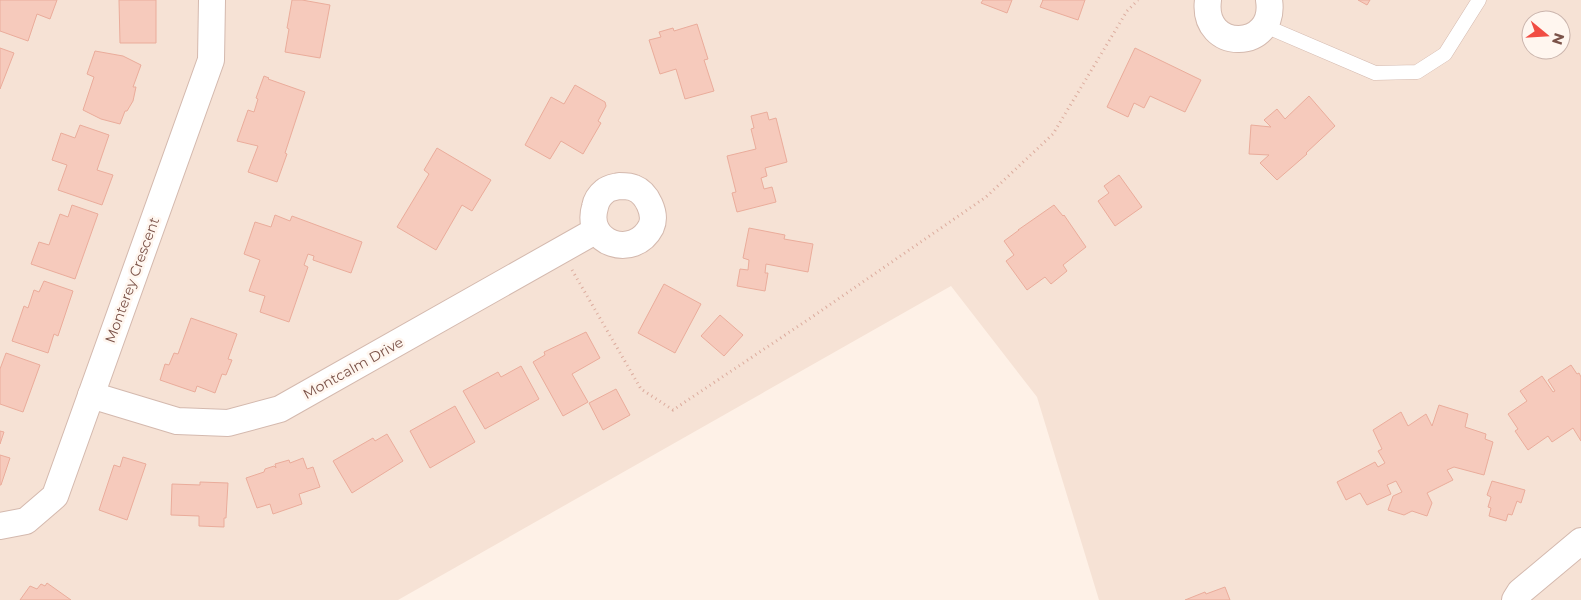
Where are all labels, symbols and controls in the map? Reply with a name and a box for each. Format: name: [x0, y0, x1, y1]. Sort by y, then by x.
north arrow: [1521, 10, 1571, 60]
text: N: [1548, 31, 1569, 47]
street label: Monterey Crescent: [101, 214, 163, 345]
street label: Montcalm Drive: [300, 333, 406, 403]

